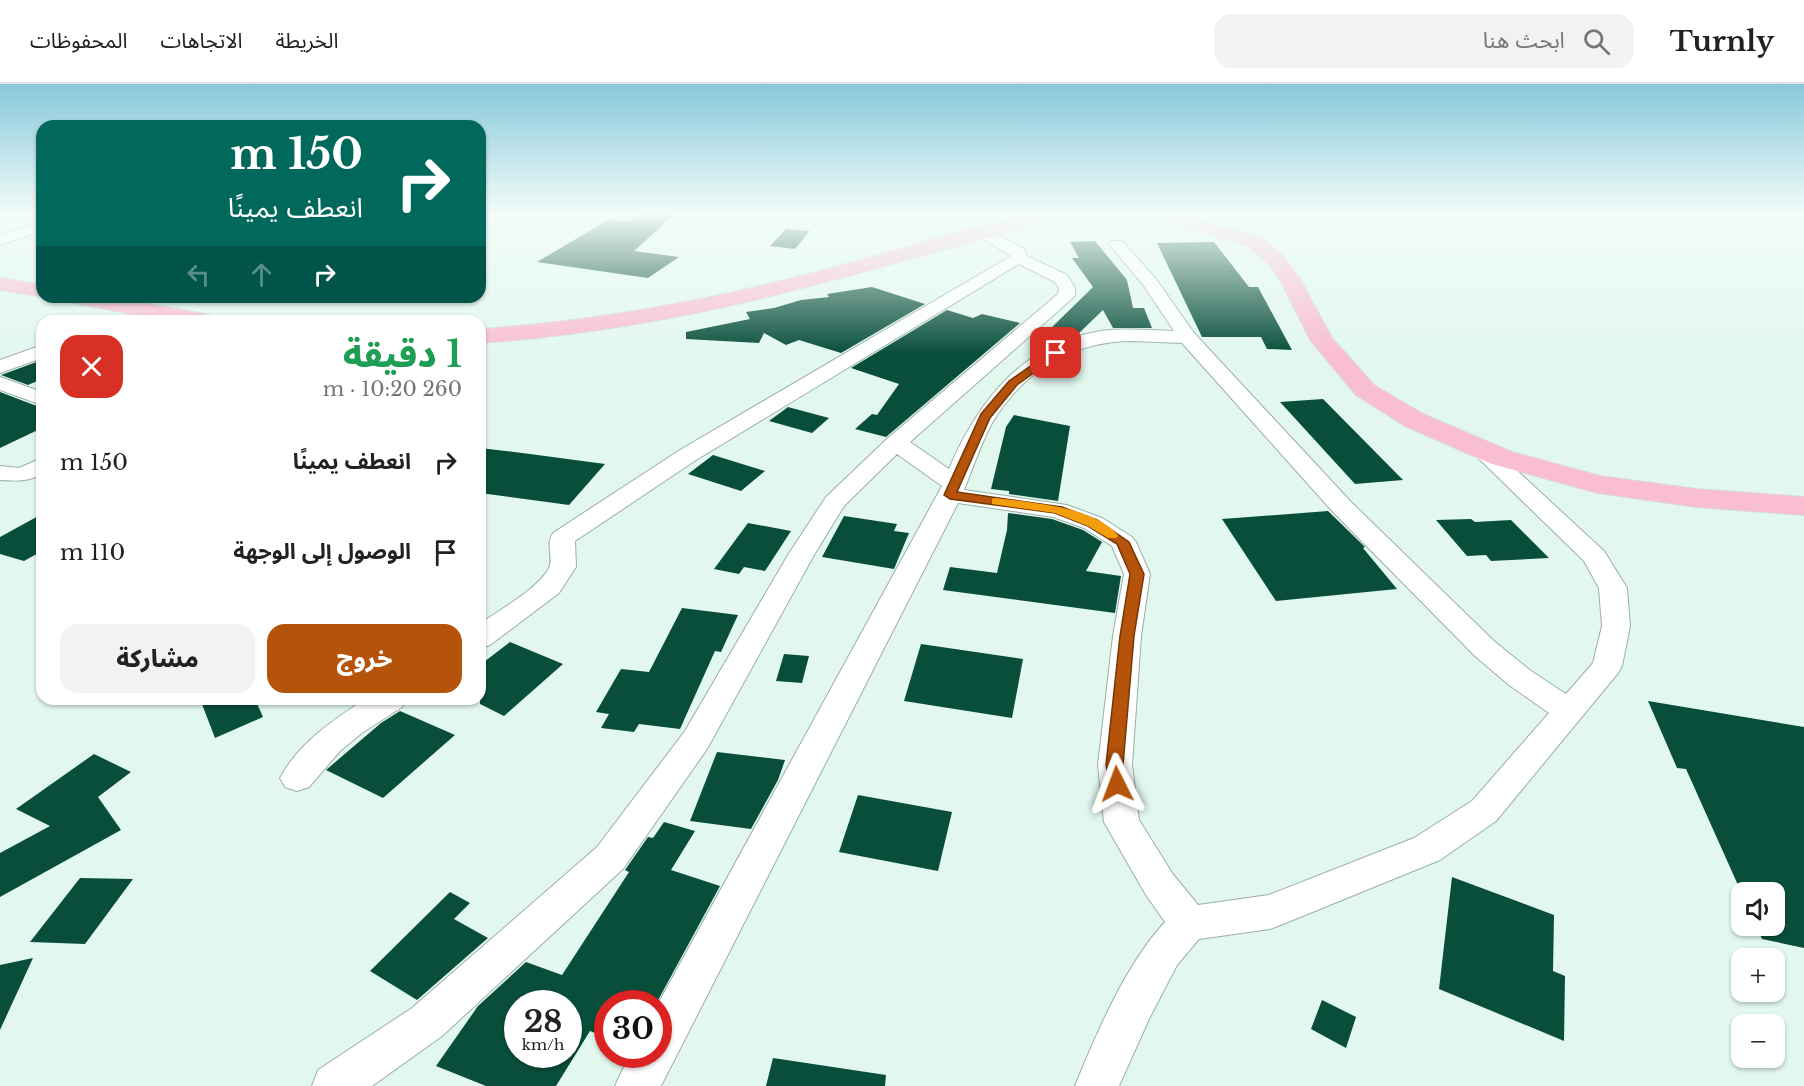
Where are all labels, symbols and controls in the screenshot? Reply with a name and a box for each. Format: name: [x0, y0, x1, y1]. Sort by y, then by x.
search box: [1214, 14, 1634, 68]
text: Turnly: [1670, 24, 1774, 59]
icon: search: [1580, 25, 1613, 58]
text: ابحث هنا: [1483, 27, 1565, 54]
text: المحفوظات: [30, 28, 127, 54]
text: الاتجاهات: [160, 28, 242, 54]
text: الخريطة: [275, 28, 338, 54]
text: 150 m: [230, 128, 363, 180]
icon: right: [384, 144, 462, 222]
text: انعطف يمينًا: [228, 191, 363, 224]
icon: left: [182, 258, 215, 291]
icon: ahead: [245, 258, 278, 291]
icon: right: [308, 258, 341, 291]
pin: [1030, 327, 1081, 378]
text: 1 دقيقة: [343, 332, 462, 377]
button: close: [60, 335, 123, 398]
icon: arrive: [1039, 336, 1072, 369]
text: 260 m · 10:20: [323, 377, 462, 401]
icon: right: [429, 446, 462, 479]
text: انعطف يمينًا: [293, 448, 411, 475]
text: 150 m: [60, 449, 128, 476]
icon: arrive: [429, 536, 462, 569]
text: الوصول إلى الوجهة: [233, 538, 411, 565]
text: 110 m: [60, 539, 125, 566]
button: مشاركة: [60, 624, 255, 693]
button: خروج: [267, 624, 462, 693]
position arrow: [1085, 752, 1149, 816]
map controls: [1731, 882, 1785, 1068]
button: sound: [1731, 882, 1785, 936]
button: +: [1731, 948, 1785, 1002]
speed limit sign: 30: [594, 990, 672, 1068]
text: 28: [524, 1003, 562, 1040]
button: −: [1731, 1014, 1785, 1068]
text: km/h: [522, 1035, 564, 1054]

